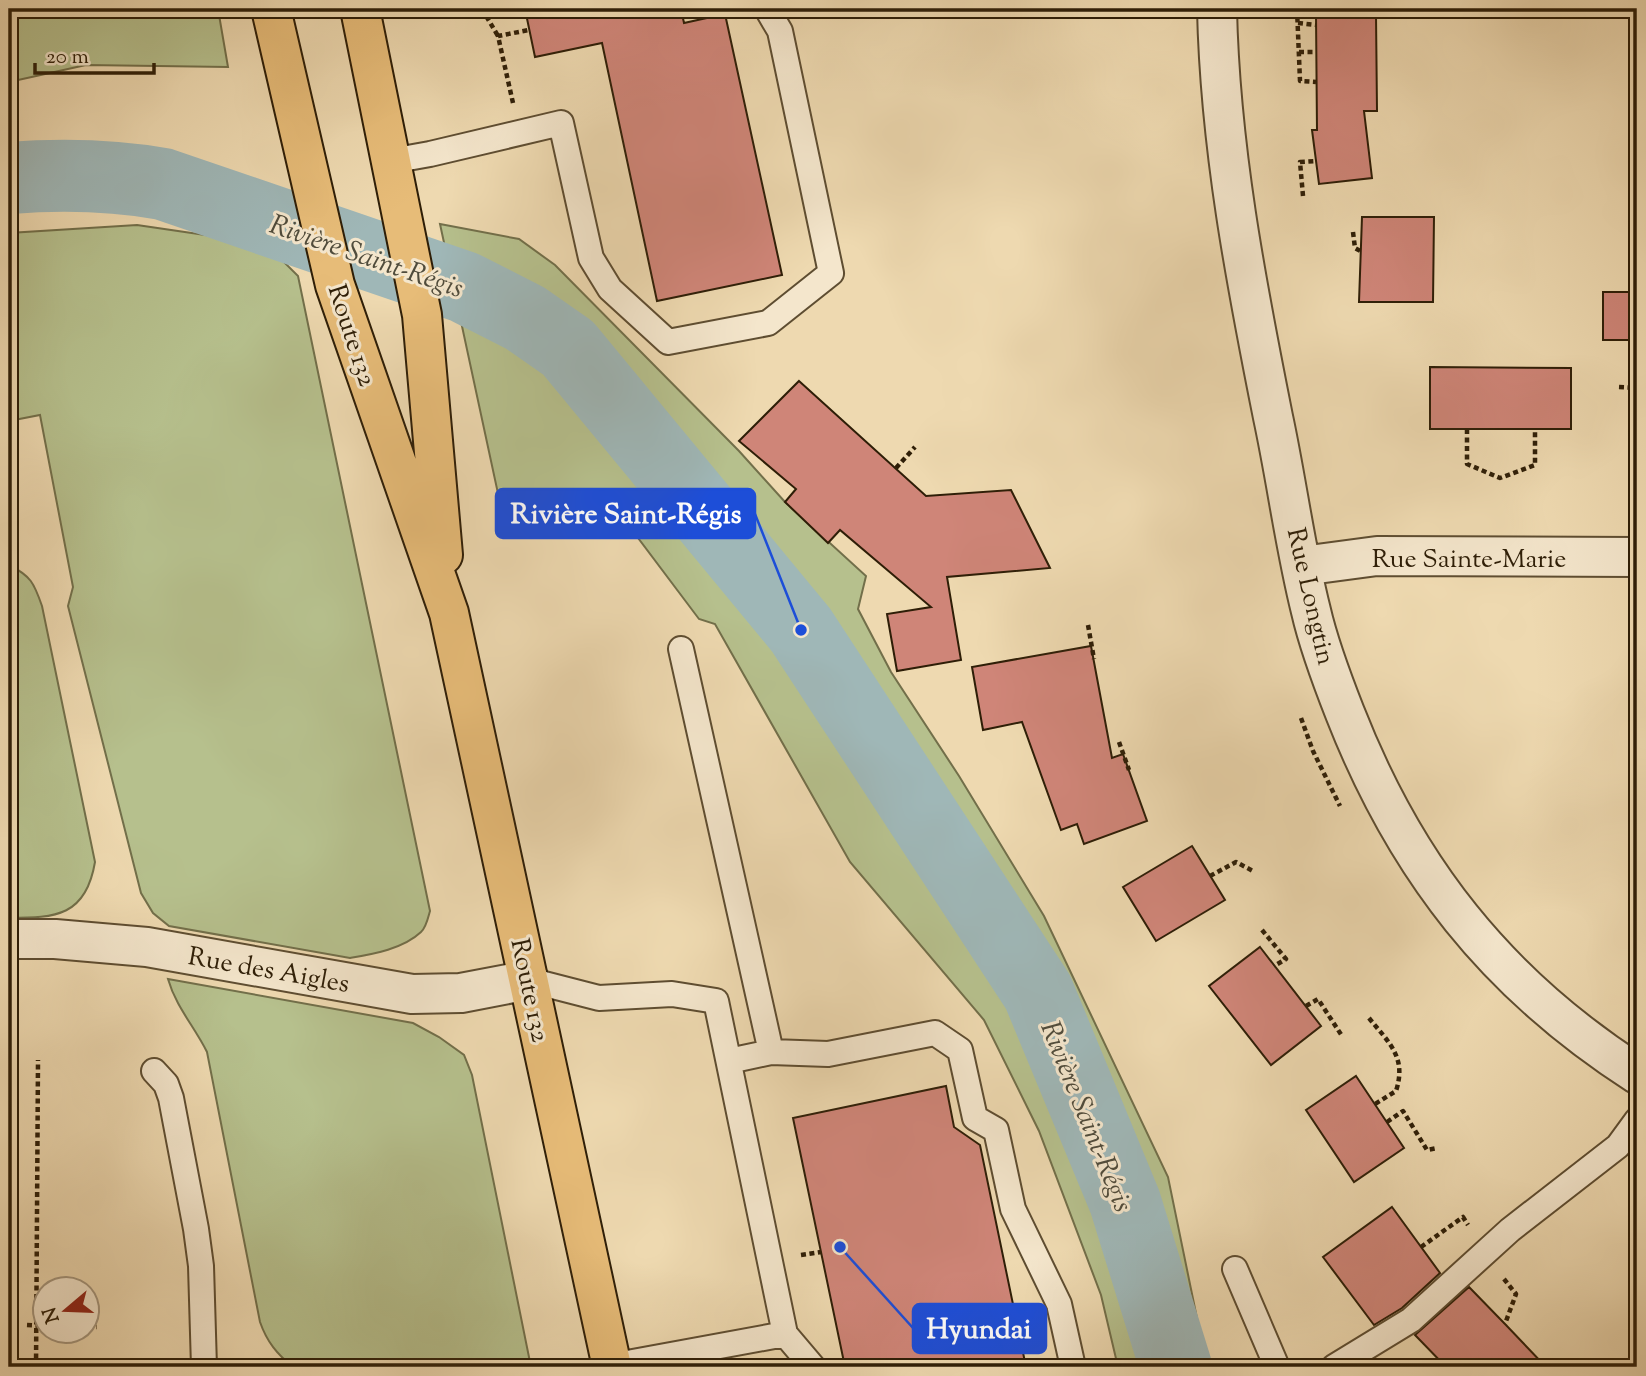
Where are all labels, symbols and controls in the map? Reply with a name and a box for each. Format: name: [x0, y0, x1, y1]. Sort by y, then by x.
scale bar: [35, 32, 154, 76]
text: 20 m: [46, 43, 89, 73]
water label: Rivière Saint-Régis: [264, 206, 468, 310]
street label: Route 132: [317, 280, 384, 392]
callout: Rivière Saint-Régis: [496, 489, 755, 538]
text: Rivière Saint-Régis: [511, 496, 741, 536]
street label: Rue Longtin: [1276, 524, 1343, 669]
street label: Rue Sainte-Marie: [1372, 542, 1566, 579]
street label: Route 132: [500, 935, 558, 1046]
street label: Rue des Aigles: [185, 939, 352, 1004]
water label: Rivière Saint-Régis: [1029, 1016, 1142, 1219]
north arrow: [32, 1274, 102, 1344]
text: N: [37, 1303, 68, 1326]
callout: Hyundai: [913, 1304, 1046, 1353]
text: Hyundai: [926, 1311, 1032, 1351]

